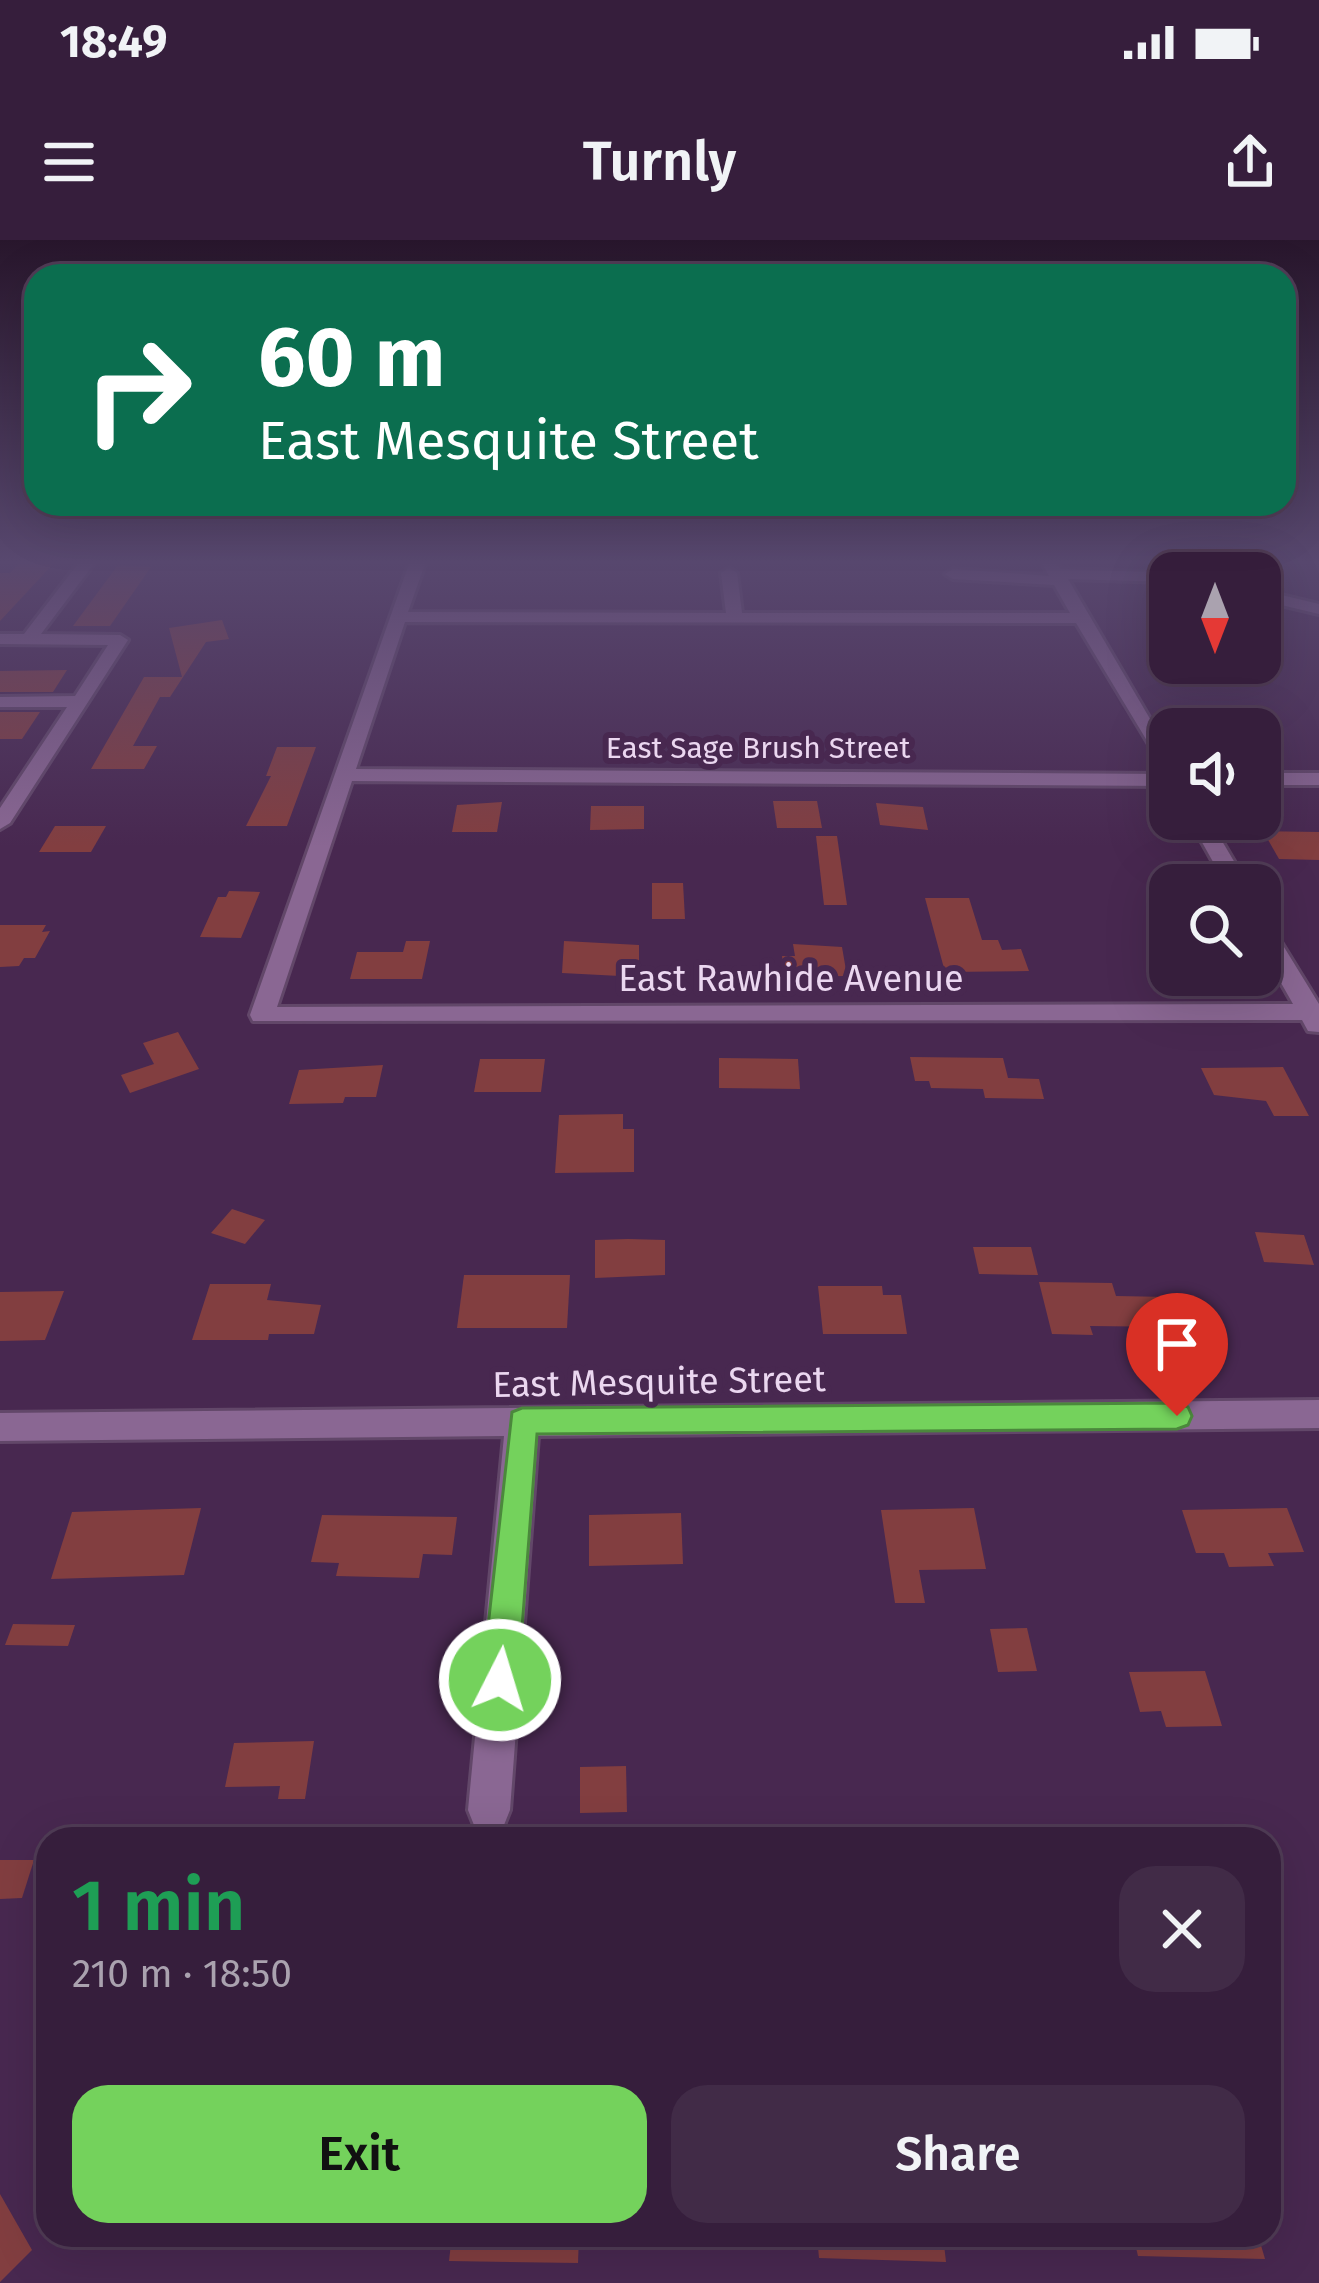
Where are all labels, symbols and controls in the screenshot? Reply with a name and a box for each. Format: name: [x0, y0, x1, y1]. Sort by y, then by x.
text: 18:49: [60, 15, 167, 69]
icon: menu: [36, 129, 102, 195]
icon: share: [1217, 129, 1283, 195]
text: Turnly: [583, 130, 736, 194]
text: 60 m: [258, 307, 445, 408]
icon: right: [60, 312, 216, 468]
text: East Mesquite Street: [258, 409, 759, 473]
north arrow: [1149, 552, 1281, 684]
map controls: [1149, 552, 1281, 996]
button: sound: [1149, 708, 1281, 840]
street label: East Sage Brush Street: [606, 730, 910, 766]
button: search: [1149, 864, 1281, 996]
street label: East Rawhide Avenue: [618, 957, 964, 1001]
pin: [1126, 1293, 1228, 1416]
icon: arrive: [1144, 1311, 1210, 1377]
street label: East Mesquite Street: [492, 1357, 826, 1407]
position arrow: [437, 1617, 563, 1743]
text: 1 min: [72, 1863, 245, 1949]
button: close: [1119, 1866, 1245, 1992]
text: 210 m · 18:50: [72, 1951, 292, 1997]
button: Exit: [72, 2085, 647, 2223]
button: Share: [671, 2085, 1245, 2223]

